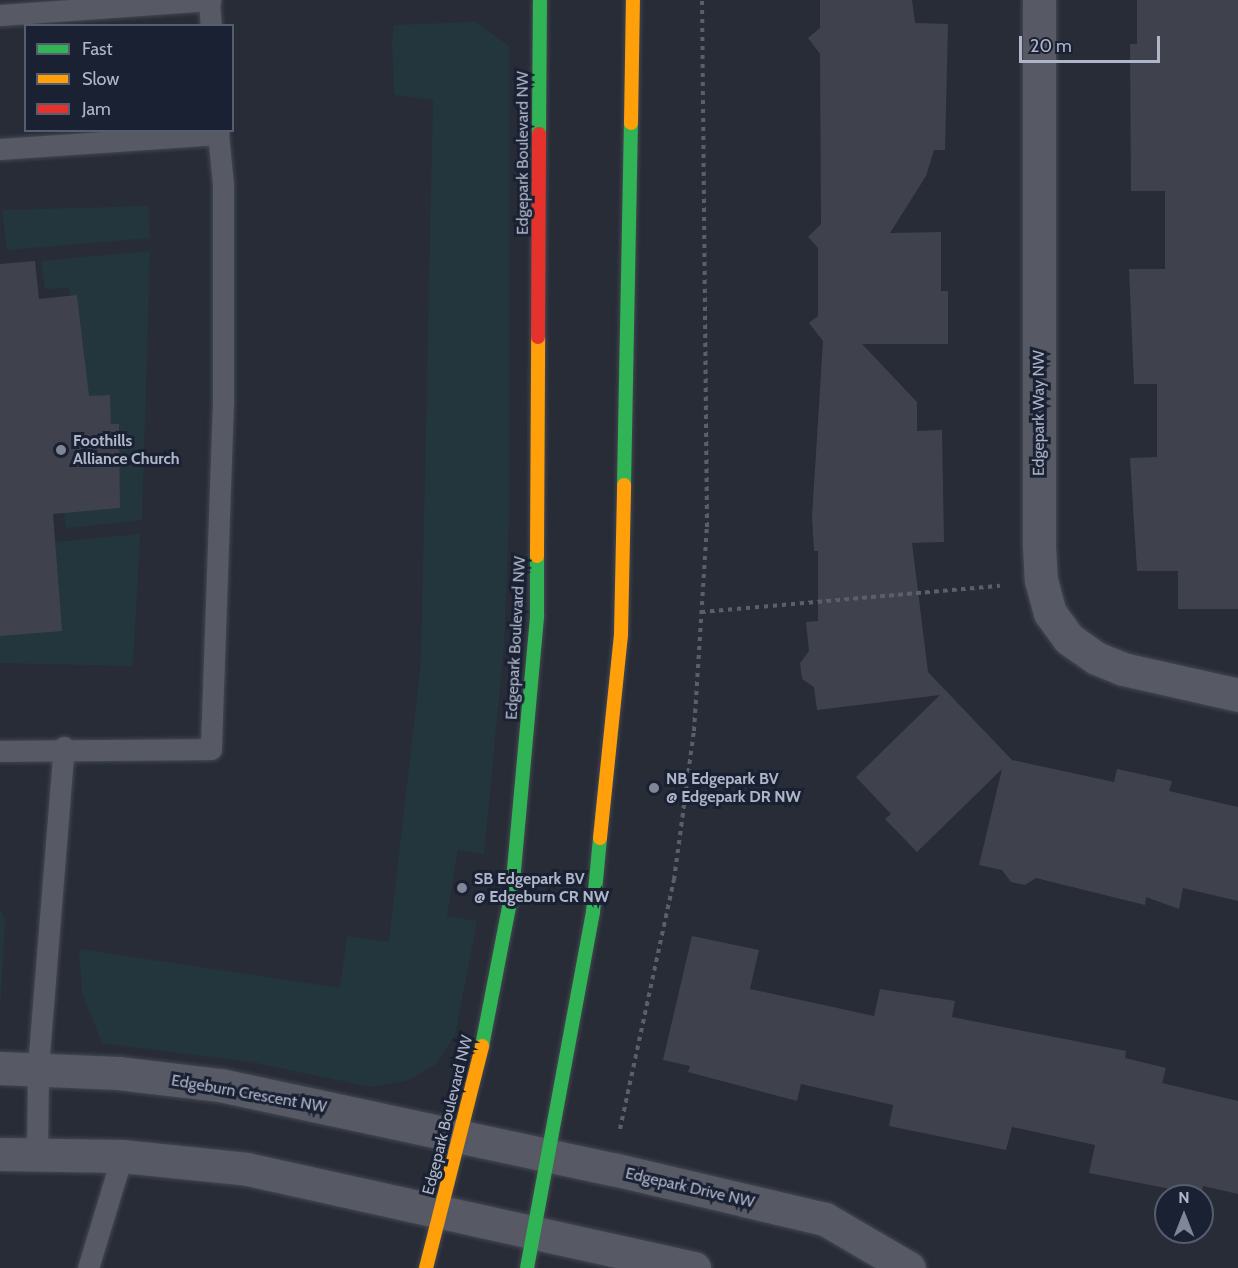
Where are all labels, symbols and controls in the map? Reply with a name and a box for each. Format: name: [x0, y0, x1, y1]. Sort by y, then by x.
legend: [24, 24, 234, 132]
scale bar: [1022, 24, 1163, 62]
text: 20 m: [1030, 35, 1072, 57]
text: Fast: [82, 38, 113, 60]
text: Slow: [82, 68, 119, 90]
street label: Edgepark Boulevard NW: [513, 71, 533, 235]
text: Jam: [82, 98, 111, 120]
street label: Edgepark Way NW: [1029, 350, 1049, 476]
place label: Foothills Alliance Church: [73, 431, 180, 469]
marker: Foothills Alliance Church: [54, 443, 68, 457]
street label: Edgepark Boulevard NW: [502, 556, 530, 720]
place label: NB Edgepark BV @ Edgepark DR NW: [666, 769, 801, 807]
marker: NB Edgepark BV @ Edgepark DR NW: [647, 781, 661, 795]
place label: SB Edgepark BV @ Edgeburn CR NW: [474, 869, 609, 907]
marker: SB Edgepark BV @ Edgeburn CR NW: [455, 881, 469, 895]
street label: Edgepark Boulevard NW: [419, 1033, 477, 1197]
street label: Edgeburn Crescent NW: [170, 1071, 328, 1117]
street label: Edgepark Drive NW: [624, 1164, 756, 1212]
north arrow: [1154, 1184, 1214, 1244]
text: N: [1178, 1188, 1190, 1207]

